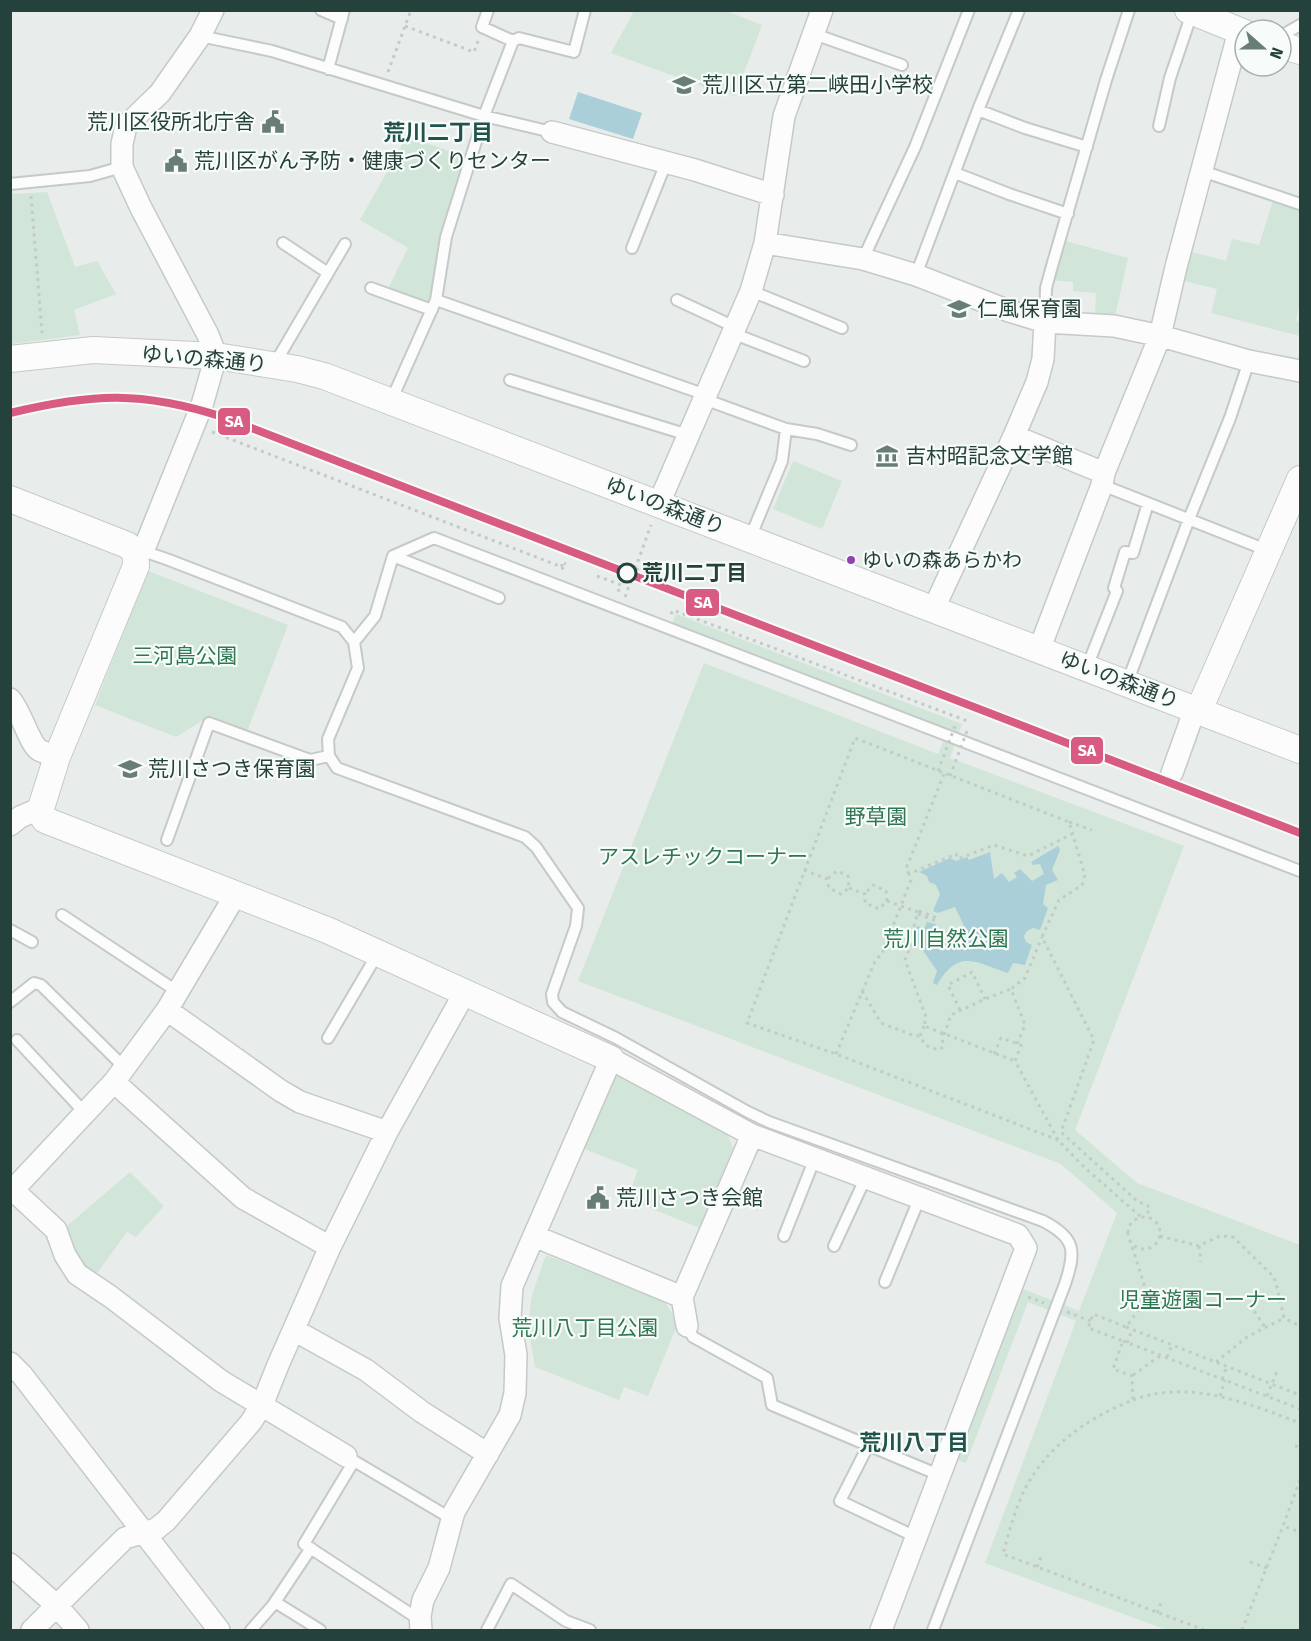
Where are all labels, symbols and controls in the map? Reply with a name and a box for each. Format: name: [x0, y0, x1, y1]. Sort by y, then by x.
north arrow: [1233, 18, 1293, 78]
text: N: [1266, 45, 1287, 62]
school or university icon: 荒川区立第二峡田小学校: [671, 72, 697, 98]
place label: 荒川区立第二峡田小学校: [702, 72, 933, 98]
place label: 荒川区役所北庁舎: [87, 109, 255, 135]
public building icon: 荒川区役所北庁舎: [260, 109, 286, 135]
district label: 荒川二丁目: [383, 119, 493, 146]
public building icon: 荒川区がん予防・健康づくりセンター: [163, 148, 189, 174]
place label: 荒川区がん予防・健康づくりセンター: [194, 148, 551, 174]
school or university icon: 仁風保育園: [946, 296, 972, 322]
place label: 仁風保育園: [977, 296, 1082, 322]
street label: ゆいの森通り: [140, 341, 268, 377]
line badge: SA: [217, 407, 251, 436]
text: SA: [225, 412, 244, 431]
museum icon: 吉村昭記念文学館: [874, 443, 900, 469]
place label: 吉村昭記念文学館: [905, 443, 1073, 469]
street label: ゆいの森通り: [602, 471, 728, 541]
place label: ゆいの森あらかわ: [862, 548, 1022, 572]
marker: ゆいの森あらかわ: [845, 554, 857, 566]
place label: 荒川二丁目: [642, 560, 747, 586]
marker: 荒川二丁目: [617, 563, 637, 583]
line badge: SA: [685, 588, 720, 617]
text: SA: [694, 593, 713, 612]
park label: 三河島公園: [133, 643, 238, 669]
street label: ゆいの森通り: [1056, 645, 1182, 715]
line badge: SA: [1070, 736, 1104, 765]
text: SA: [1078, 741, 1097, 760]
school or university icon: 荒川さつき保育園: [117, 756, 143, 782]
place label: 荒川さつき保育園: [148, 756, 316, 782]
park label: 野草園: [845, 804, 908, 830]
park label: アスレチックコーナー: [598, 844, 808, 870]
park label: 荒川自然公園: [883, 926, 1009, 952]
public building icon: 荒川さつき会館: [585, 1185, 611, 1211]
place label: 荒川さつき会館: [616, 1185, 763, 1211]
park label: 児童遊園コーナー: [1119, 1287, 1287, 1313]
park label: 荒川八丁目公園: [512, 1315, 659, 1341]
district label: 荒川八丁目: [859, 1429, 969, 1456]

